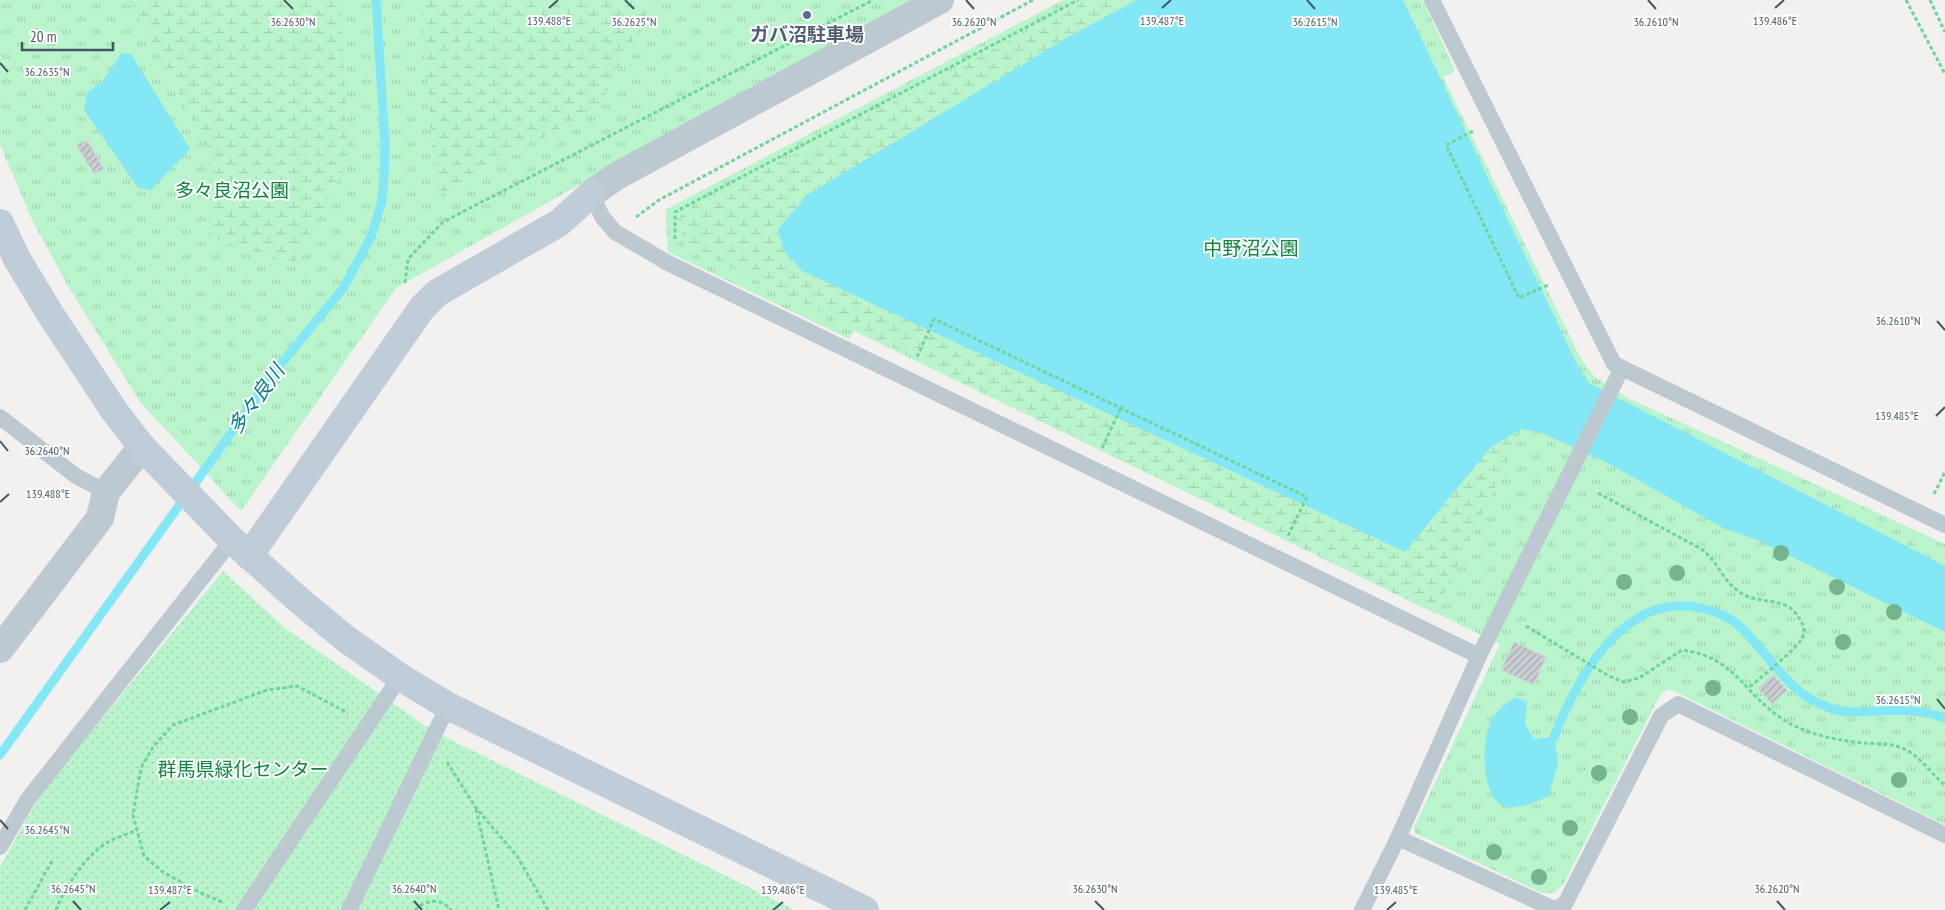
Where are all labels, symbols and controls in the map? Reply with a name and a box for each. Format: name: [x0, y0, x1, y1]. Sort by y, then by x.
marker: ガバ沼駐車場: [801, 9, 813, 21]
text: 139.488°E: [527, 13, 571, 28]
text: 139.487°E: [1140, 13, 1184, 28]
text: 139.486°E: [1753, 13, 1797, 28]
text: 36.2630°N: [270, 14, 316, 29]
text: 36.2625°N: [611, 14, 657, 29]
text: 36.2620°N: [951, 14, 997, 29]
text: 36.2615°N: [1292, 14, 1338, 29]
text: 36.2610°N: [1633, 14, 1679, 29]
scale bar: [22, 20, 114, 52]
place label: ガバ沼駐車場: [750, 22, 864, 46]
text: 20 m: [30, 27, 56, 46]
text: 36.2635°N: [24, 64, 70, 79]
park label: 多々良沼公園: [175, 178, 289, 202]
park label: 中野沼公園: [1203, 236, 1299, 260]
text: 36.2610°N: [1875, 313, 1921, 328]
water label: 多々良川: [222, 357, 291, 439]
text: 139.485°E: [1875, 408, 1919, 423]
text: 36.2640°N: [24, 443, 70, 458]
text: 139.488°E: [26, 486, 70, 501]
text: 36.2615°N: [1875, 692, 1921, 707]
park label: 群馬県緑化センター: [157, 757, 329, 781]
text: 36.2645°N: [24, 822, 70, 837]
text: 36.2645°N: [50, 881, 96, 896]
text: 36.2640°N: [391, 881, 437, 896]
text: 36.2630°N: [1072, 881, 1118, 896]
text: 36.2620°N: [1754, 881, 1800, 896]
text: 139.487°E: [148, 882, 192, 897]
text: 139.486°E: [761, 882, 805, 897]
text: 139.485°E: [1374, 882, 1418, 897]

